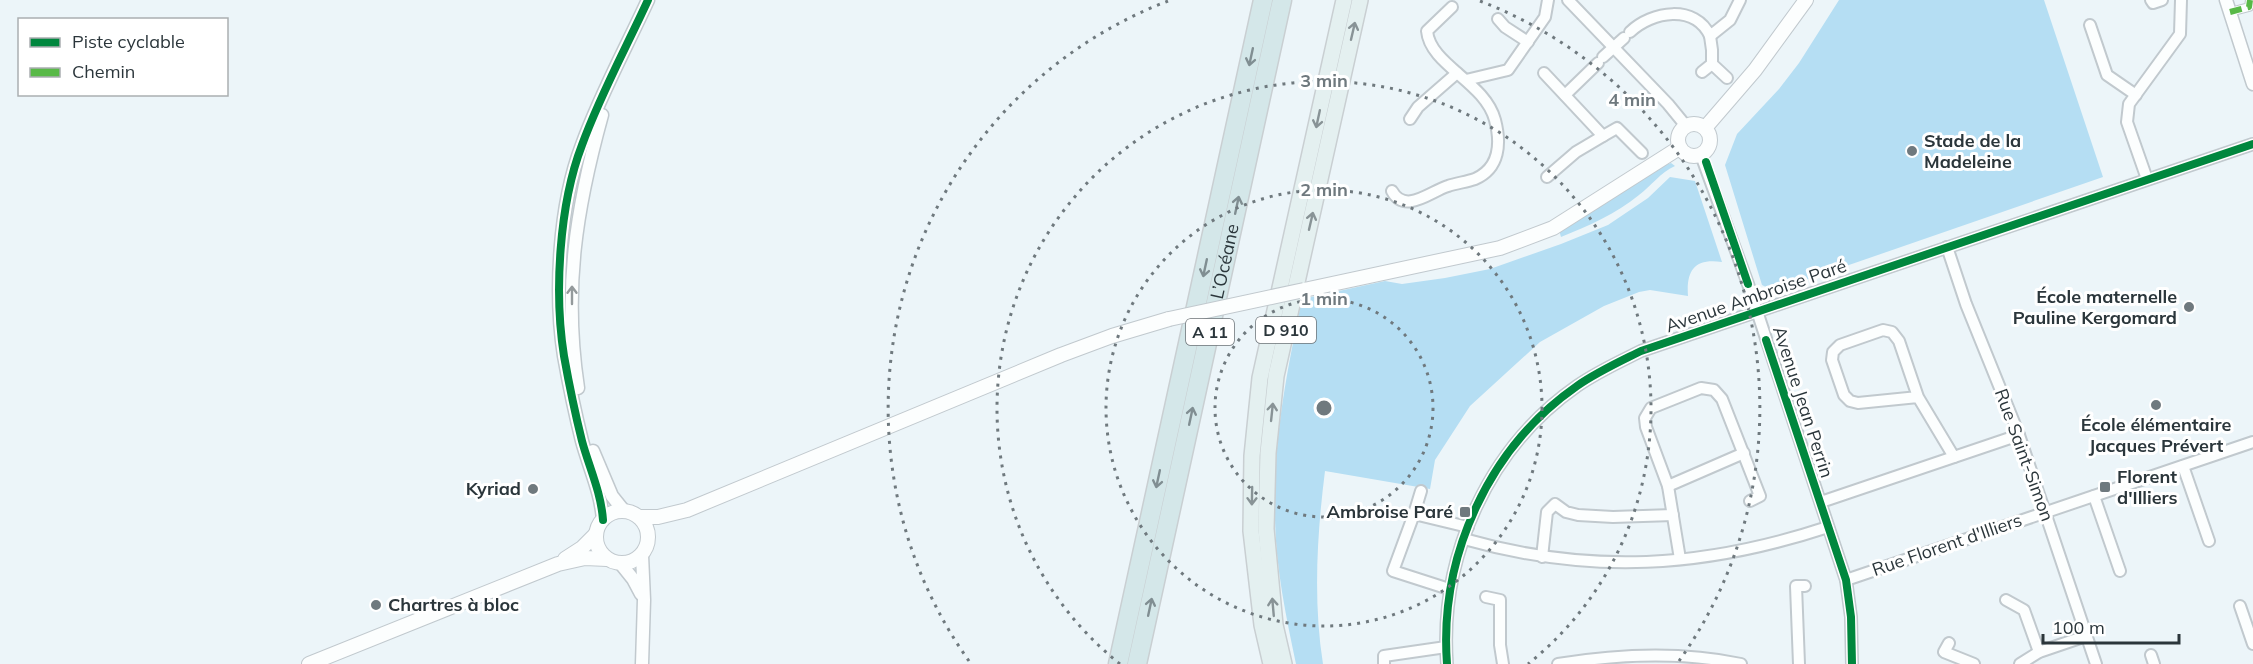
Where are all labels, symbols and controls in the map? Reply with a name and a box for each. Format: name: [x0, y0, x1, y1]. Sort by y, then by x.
legend: [18, 18, 228, 96]
one-way arrow: [1348, 22, 1359, 41]
text: Piste cyclable: [72, 30, 185, 53]
one-way arrow: [1244, 47, 1256, 66]
text: Chemin: [72, 60, 135, 83]
text: 3 min: [1300, 69, 1348, 92]
text: 4 min: [1608, 88, 1656, 111]
one-way arrow: [1311, 109, 1323, 128]
place label: Stade de la Madeleine: [1924, 129, 2021, 173]
marker: Stade de la Madeleine: [1905, 144, 1919, 158]
text: 2 min: [1300, 178, 1348, 201]
one-way arrow: [1232, 196, 1244, 215]
one-way arrow: [1305, 212, 1317, 231]
street label: L’Océane: [1205, 222, 1244, 301]
street label: Avenue Ambroise Paré: [1662, 254, 1849, 337]
one-way arrow: [1198, 258, 1210, 277]
one-way arrow: [566, 285, 578, 305]
place label: École maternelle Pauline Kergomard: [2013, 285, 2177, 329]
text: 1 min: [1300, 287, 1348, 310]
marker: École maternelle Pauline Kergomard: [2182, 300, 2196, 314]
road number: D 910: [1256, 317, 1316, 343]
road number: A 11: [1186, 319, 1234, 345]
street label: Avenue Jean Perrin: [1768, 323, 1839, 481]
street label: Rue Saint-Simon: [1990, 385, 2059, 524]
centre of rings: [1314, 398, 1334, 418]
marker: École élémentaire Jacques Prévert: [2149, 398, 2163, 412]
one-way arrow: [1267, 403, 1278, 423]
one-way arrow: [1186, 407, 1198, 426]
place label: École élémentaire Jacques Prévert: [2081, 413, 2231, 457]
place label: Florent d'Illiers: [2117, 465, 2178, 509]
one-way arrow: [1152, 469, 1164, 488]
place label: Kyriad: [466, 477, 521, 500]
marker: Florent d'Illiers: [2098, 480, 2112, 494]
marker: Kyriad: [526, 482, 540, 496]
one-way arrow: [1246, 485, 1258, 505]
place label: Ambroise Paré: [1327, 500, 1453, 523]
marker: Ambroise Paré: [1458, 505, 1472, 519]
street label: Rue Florent d'Illiers: [1869, 508, 2025, 581]
place label: Chartres à bloc: [388, 593, 519, 616]
one-way arrow: [1267, 597, 1278, 617]
marker: Chartres à bloc: [369, 598, 383, 612]
one-way arrow: [1145, 598, 1156, 617]
scale bar: [2043, 607, 2180, 645]
text: 100 m: [2052, 616, 2105, 639]

